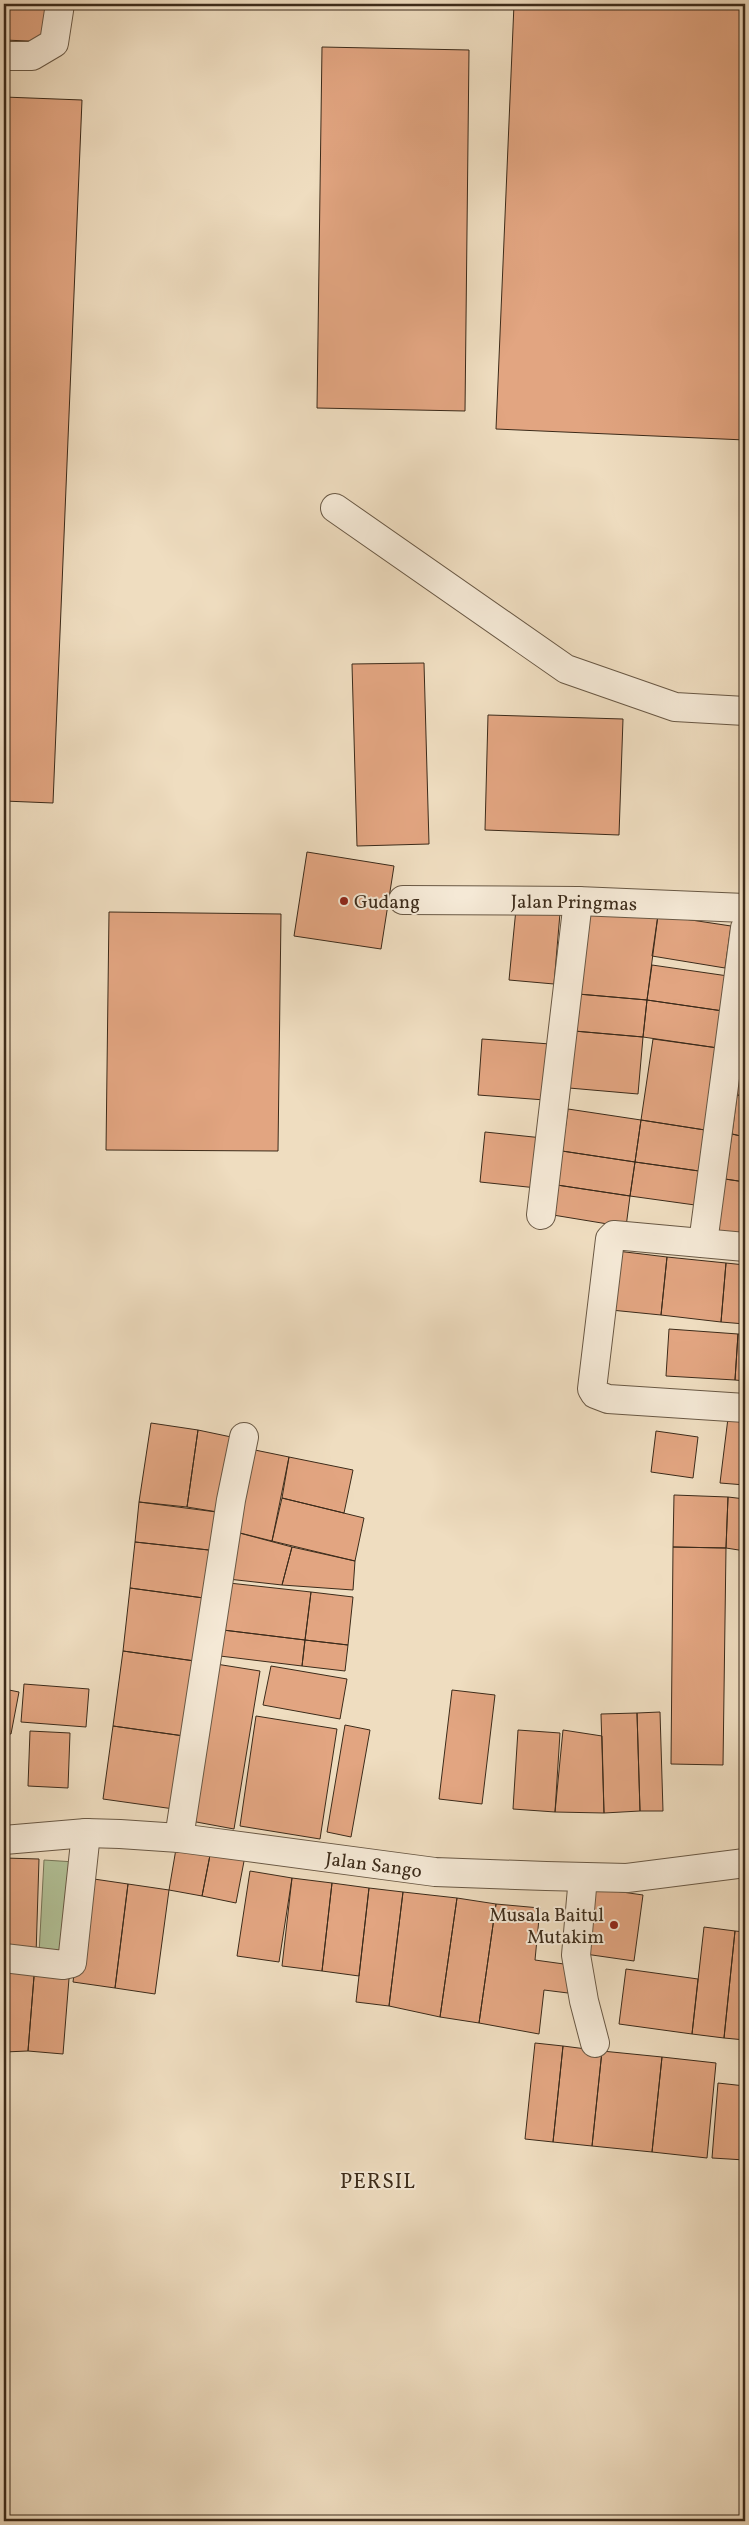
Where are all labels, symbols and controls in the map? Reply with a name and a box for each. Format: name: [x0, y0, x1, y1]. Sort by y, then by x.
place label: Gudang: [354, 890, 420, 916]
street label: Jalan Pringmas: [511, 890, 638, 918]
marker: Gudang: [338, 895, 350, 907]
street label: Jalan Sango: [324, 1847, 423, 1885]
place label: Musala Baitul Mutakim: [489, 1903, 604, 1951]
marker: Musala Baitul Mutakim: [608, 1919, 620, 1931]
district label: PERSIL: [340, 2168, 416, 2197]

